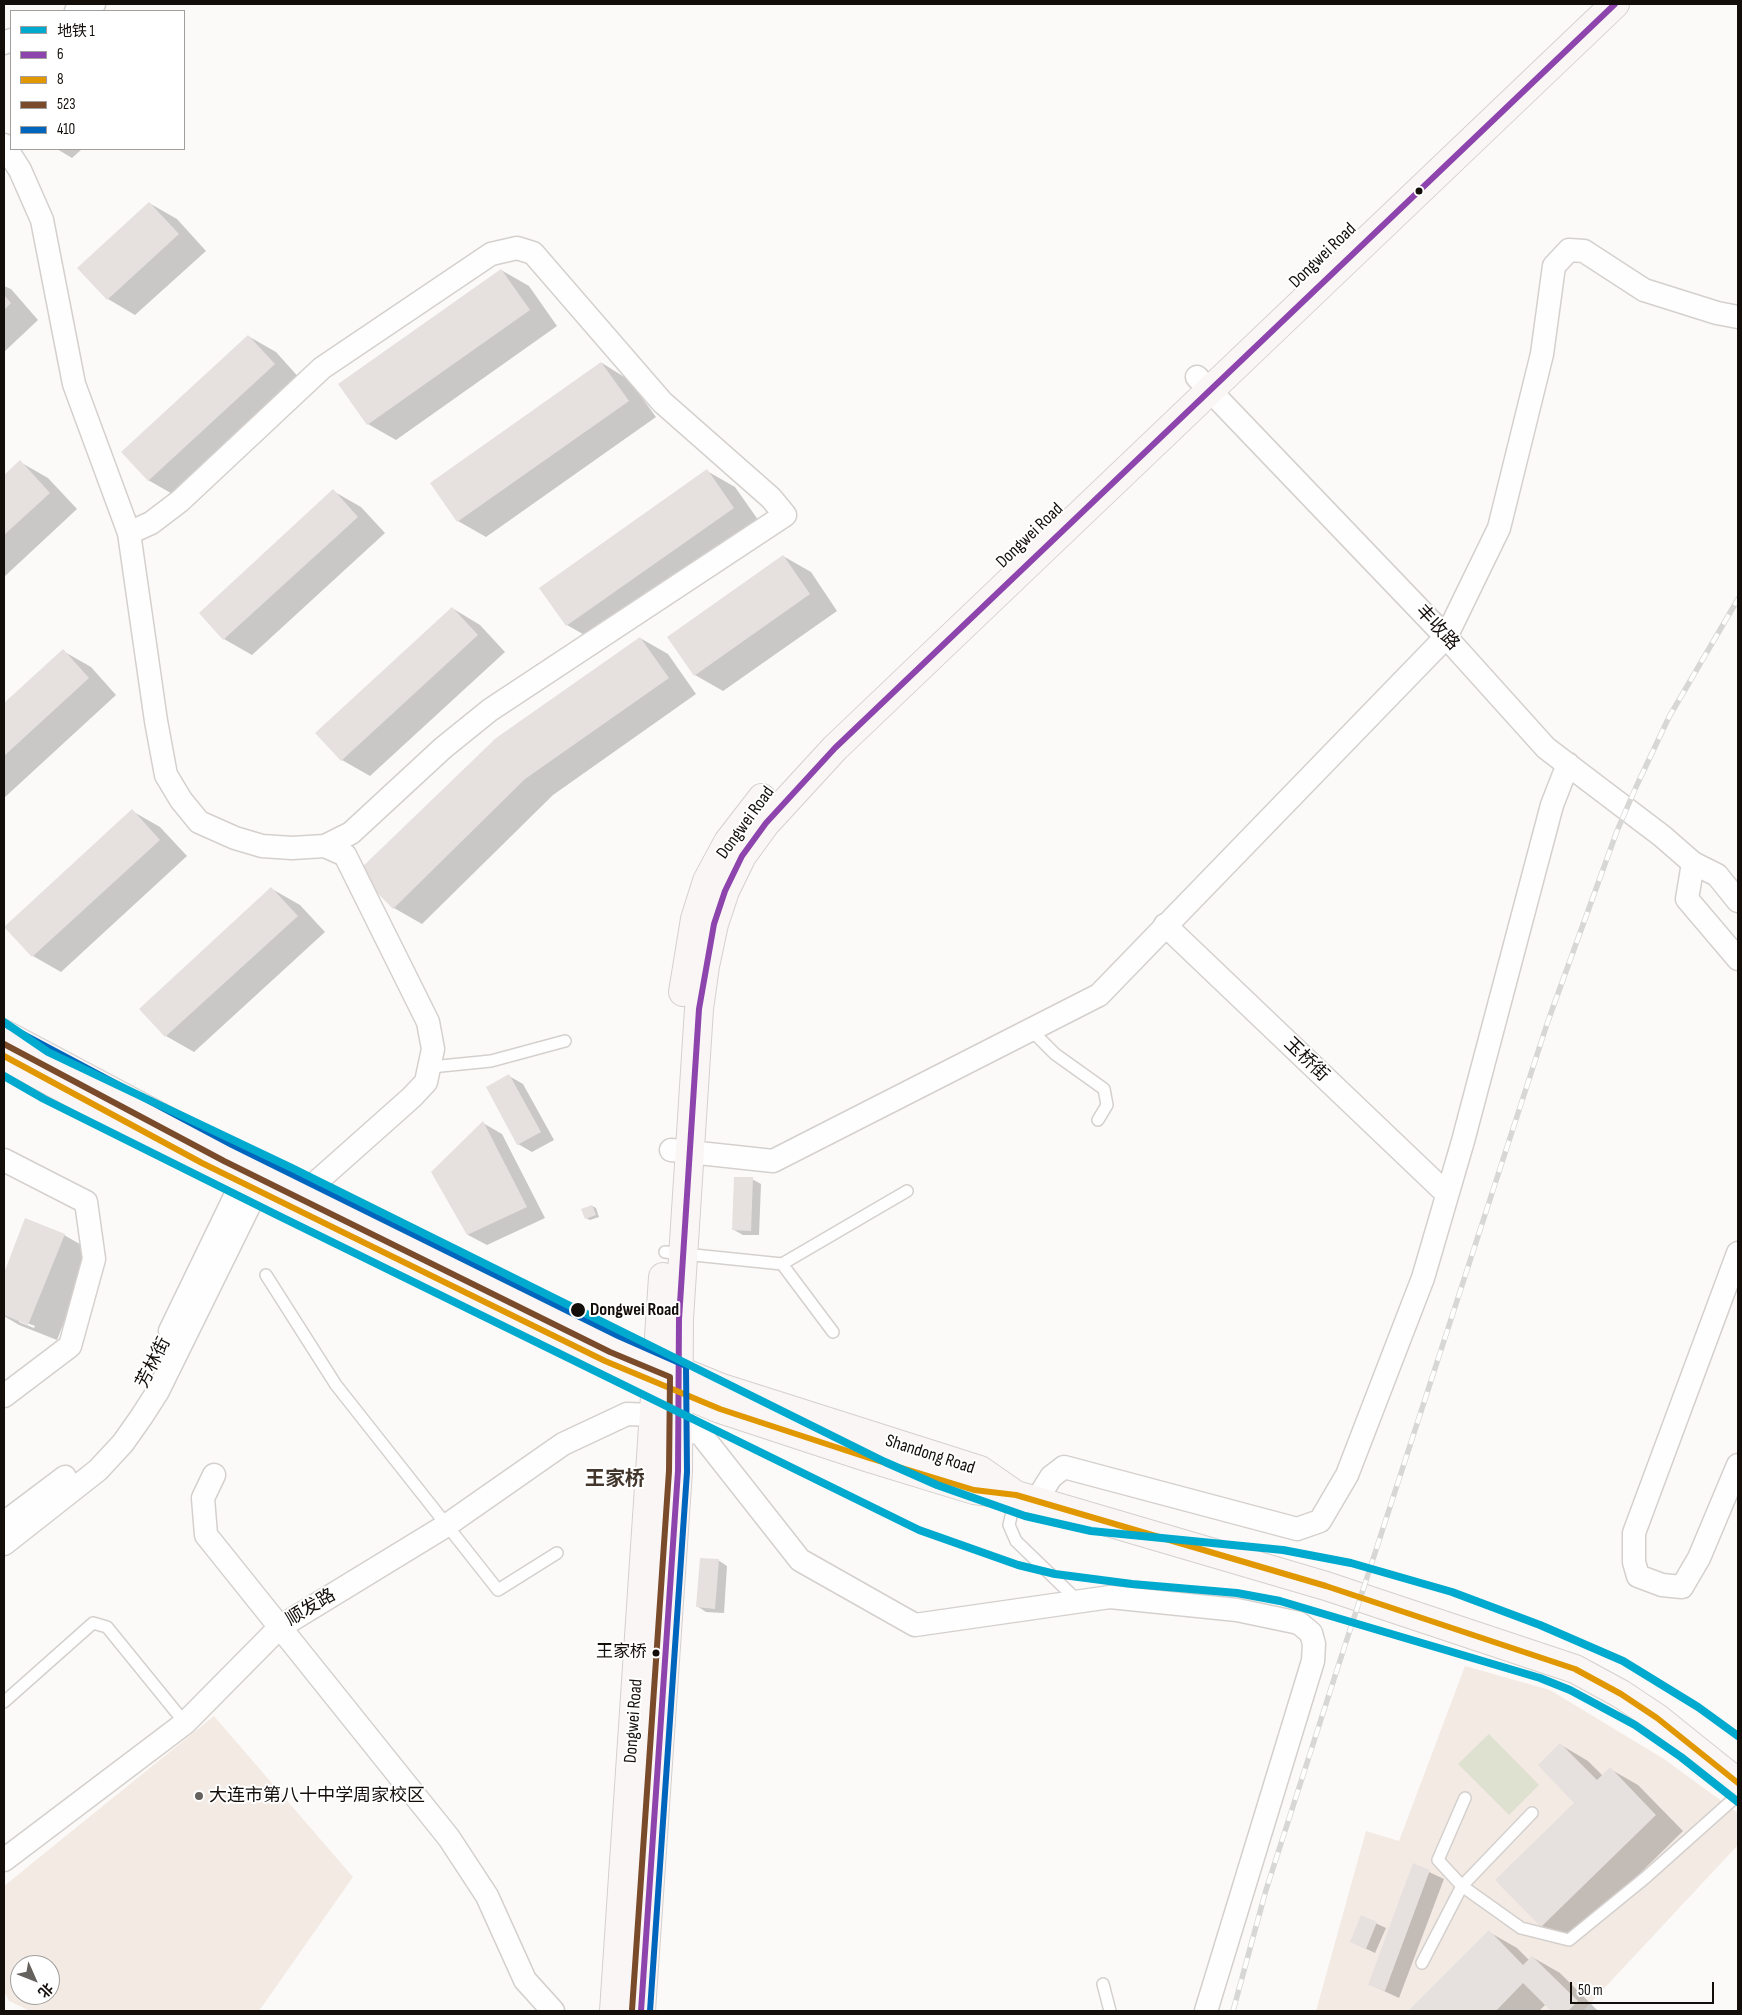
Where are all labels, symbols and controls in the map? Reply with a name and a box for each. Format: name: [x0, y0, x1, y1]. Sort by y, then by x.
legend: [10, 10, 185, 150]
text: 地铁 1: [57, 22, 95, 41]
text: 6: [57, 45, 64, 64]
text: 8: [57, 70, 64, 89]
text: 523: [57, 95, 76, 114]
text: 410: [57, 120, 75, 139]
unlabelled marker: [1414, 186, 1424, 196]
street label: Dongwei Road: [1285, 219, 1361, 293]
street label: Dongwei Road: [992, 499, 1068, 573]
street label: 丰收路: [1411, 601, 1463, 655]
street label: Dongwei Road: [712, 782, 780, 864]
street label: 玉桥街: [1279, 1033, 1333, 1087]
place label: Dongwei Road: [590, 1299, 679, 1321]
marker: Dongwei Road: [569, 1301, 587, 1319]
street label: 芳林街: [132, 1334, 176, 1392]
street label: Shandong Road: [883, 1430, 977, 1480]
district label: 王家桥: [585, 1468, 645, 1492]
street label: 顺发路: [282, 1585, 340, 1631]
place label: 王家桥: [596, 1643, 647, 1663]
marker: 王家桥: [651, 1648, 661, 1658]
street label: Dongwei Road: [620, 1678, 648, 1764]
place label: 大连市第八十中学周家校区: [209, 1785, 425, 1807]
marker: 大连市第八十中学周家校区: [193, 1790, 205, 1802]
north arrow: [10, 1955, 60, 2005]
scale bar: [1572, 1972, 1716, 2004]
text: 北: [34, 1979, 56, 2001]
text: 50 m: [1578, 1981, 1603, 2000]

